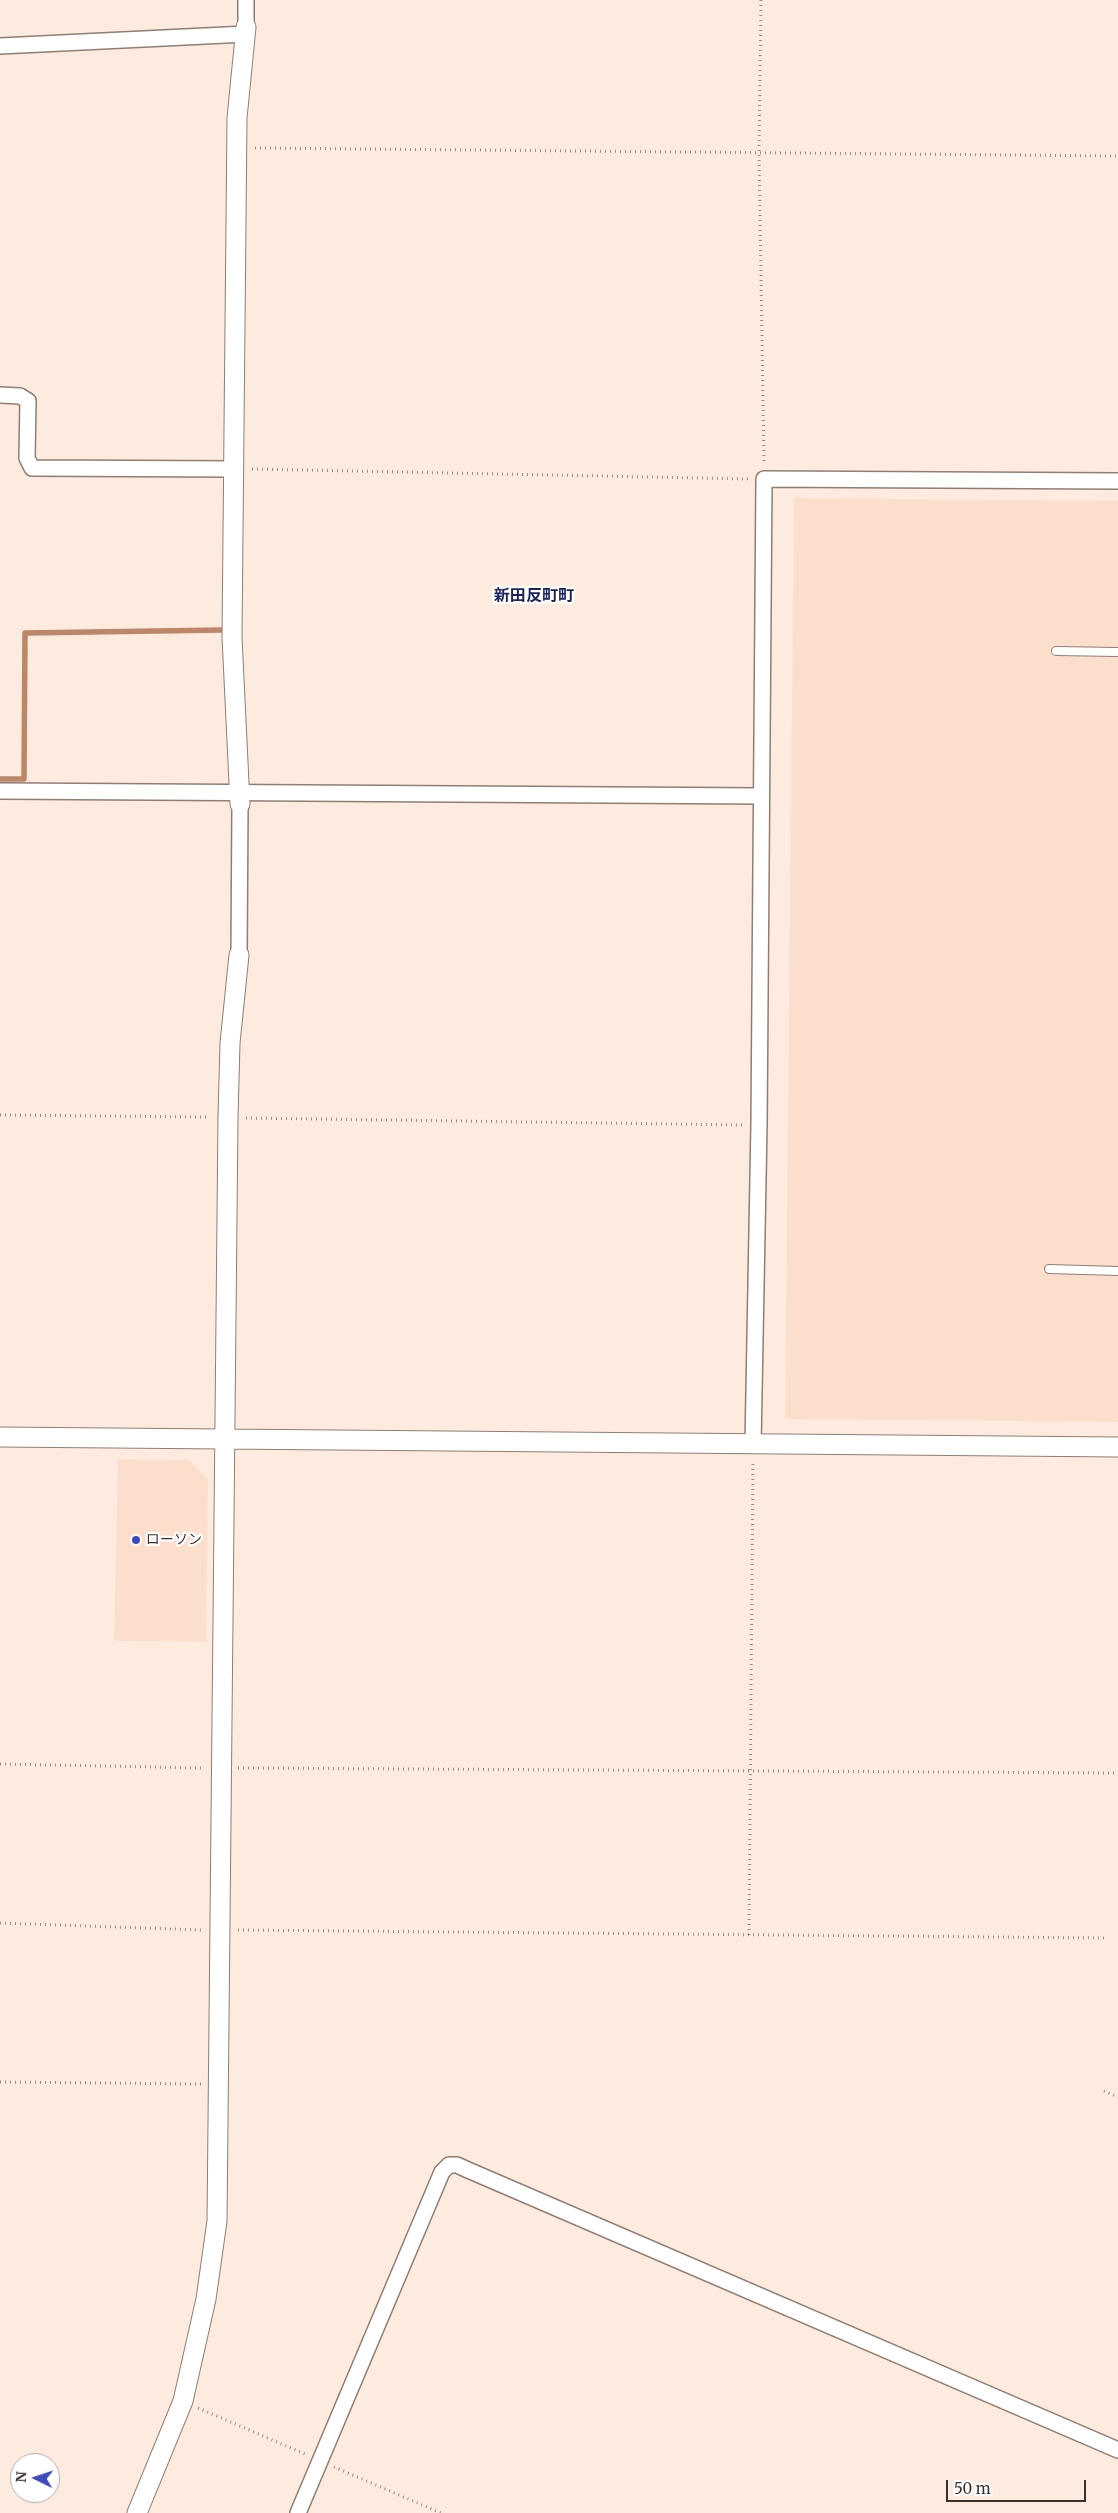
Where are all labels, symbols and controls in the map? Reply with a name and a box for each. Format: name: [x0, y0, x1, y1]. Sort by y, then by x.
district label: 新田反町町: [494, 586, 574, 606]
place label: ローソン: [146, 1532, 202, 1548]
marker: ローソン: [130, 1534, 142, 1546]
north arrow: [10, 2453, 60, 2503]
scale bar: [948, 2470, 1088, 2502]
text: N: [12, 2471, 30, 2483]
text: 50 m: [954, 2479, 991, 2498]

